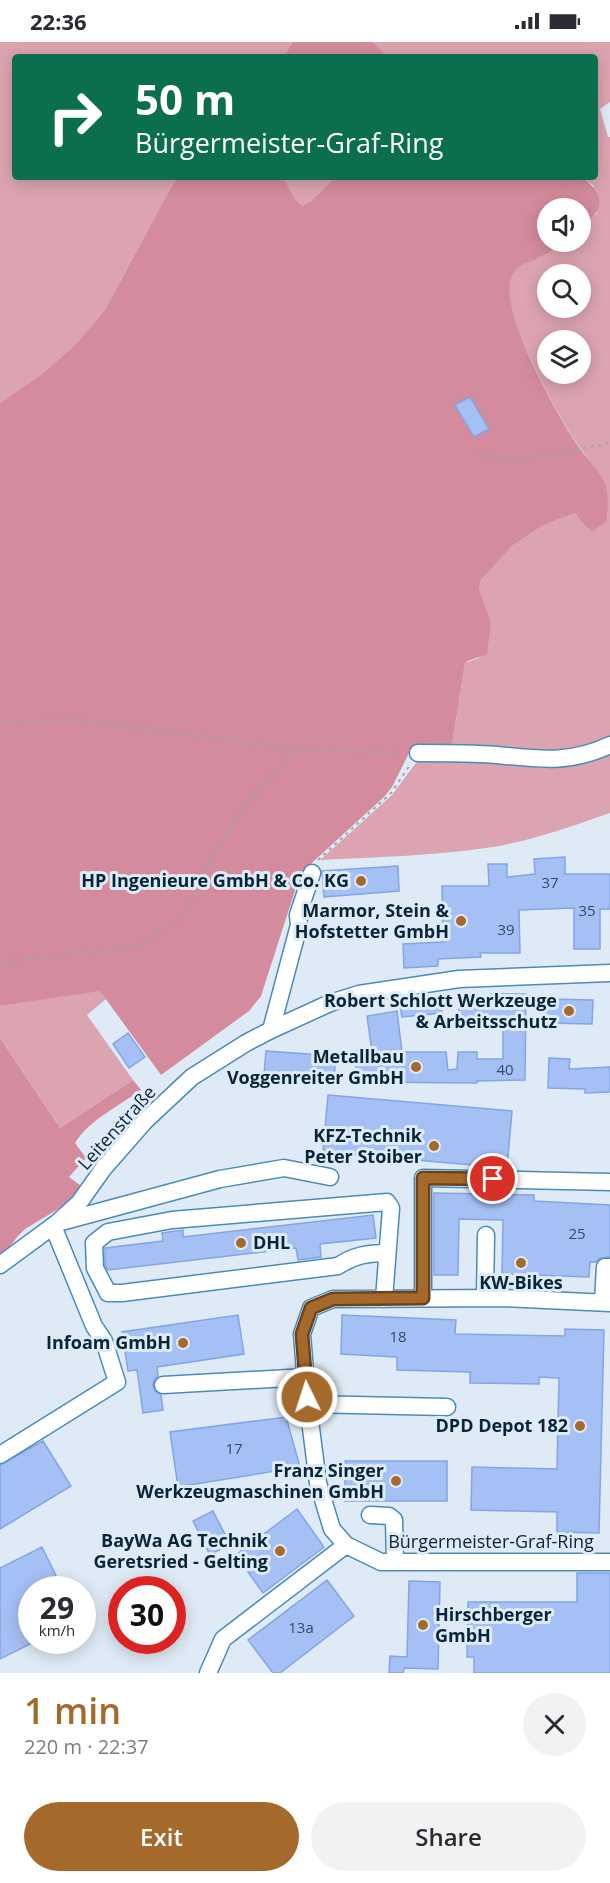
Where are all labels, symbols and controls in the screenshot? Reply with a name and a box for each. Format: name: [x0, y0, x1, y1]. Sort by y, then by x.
text: 22:36: [30, 6, 87, 36]
text: 50 m: [135, 70, 235, 127]
icon: right: [36, 78, 114, 156]
text: Bürgermeister-Graf-Ring: [135, 124, 443, 161]
map controls: [537, 198, 591, 384]
button: sound: [537, 198, 591, 252]
button: search: [537, 264, 591, 318]
button: layers: [537, 330, 591, 384]
place label: HP Ingenieure GmbH & Co. KG: [81, 868, 349, 892]
house number: 37: [541, 872, 559, 892]
marker: HP Ingenieure GmbH & Co. KG: [354, 874, 368, 888]
place label: Marmor, Stein & Hofstetter GmbH: [295, 898, 449, 943]
house number: 35: [578, 900, 596, 920]
marker: Marmor, Stein & Hofstetter GmbH: [454, 914, 468, 928]
house number: 39: [497, 919, 515, 939]
place label: Robert Schlott Werkzeuge & Arbeitsschutz: [324, 988, 557, 1033]
marker: Robert Schlott Werkzeuge & Arbeitsschutz: [562, 1004, 576, 1018]
place label: Metallbau Voggenreiter GmbH: [227, 1044, 404, 1089]
house number: 40: [496, 1059, 514, 1079]
marker: Metallbau Voggenreiter GmbH: [409, 1060, 423, 1074]
street label: Leitenstraße: [72, 1080, 160, 1174]
place label: KFZ-Technik Peter Stoiber: [304, 1123, 423, 1168]
marker: KFZ-Technik Peter Stoiber: [427, 1139, 441, 1153]
pin: [467, 1153, 518, 1204]
icon: arrive: [476, 1162, 509, 1195]
house number: 25: [568, 1223, 586, 1243]
place label: DHL: [253, 1230, 290, 1254]
marker: DHL: [234, 1236, 248, 1250]
marker: KW-Bikes: [514, 1256, 528, 1270]
place label: KW-Bikes: [479, 1270, 563, 1294]
house number: 18: [389, 1326, 407, 1346]
place label: Infoam GmbH: [46, 1330, 171, 1354]
marker: Infoam GmbH: [176, 1336, 190, 1350]
position arrow: [275, 1365, 339, 1429]
place label: DPD Depot 182: [436, 1413, 568, 1437]
marker: DPD Depot 182: [573, 1419, 587, 1433]
house number: 17: [225, 1438, 243, 1458]
place label: Franz Singer Werkzeugmaschinen GmbH: [136, 1458, 384, 1503]
marker: Franz Singer Werkzeugmaschinen GmbH: [389, 1474, 403, 1488]
place label: BayWa AG Technik Geretsried - Gelting: [93, 1528, 269, 1573]
street label: Bürgermeister-Graf-Ring: [388, 1529, 594, 1553]
marker: BayWa AG Technik Geretsried - Gelting: [273, 1544, 287, 1558]
speed limit sign: 30: [108, 1576, 186, 1654]
text: 29: [40, 1587, 74, 1628]
place label: Hirschberger GmbH: [435, 1602, 552, 1647]
house number: 13a: [288, 1617, 314, 1637]
marker: Hirschberger GmbH: [416, 1618, 430, 1632]
text: km/h: [39, 1620, 75, 1640]
text: 1 min: [24, 1686, 121, 1735]
button: close: [523, 1693, 586, 1756]
text: 220 m · 22:37: [24, 1733, 149, 1760]
button: Exit: [24, 1802, 299, 1871]
button: Share: [311, 1802, 586, 1871]

